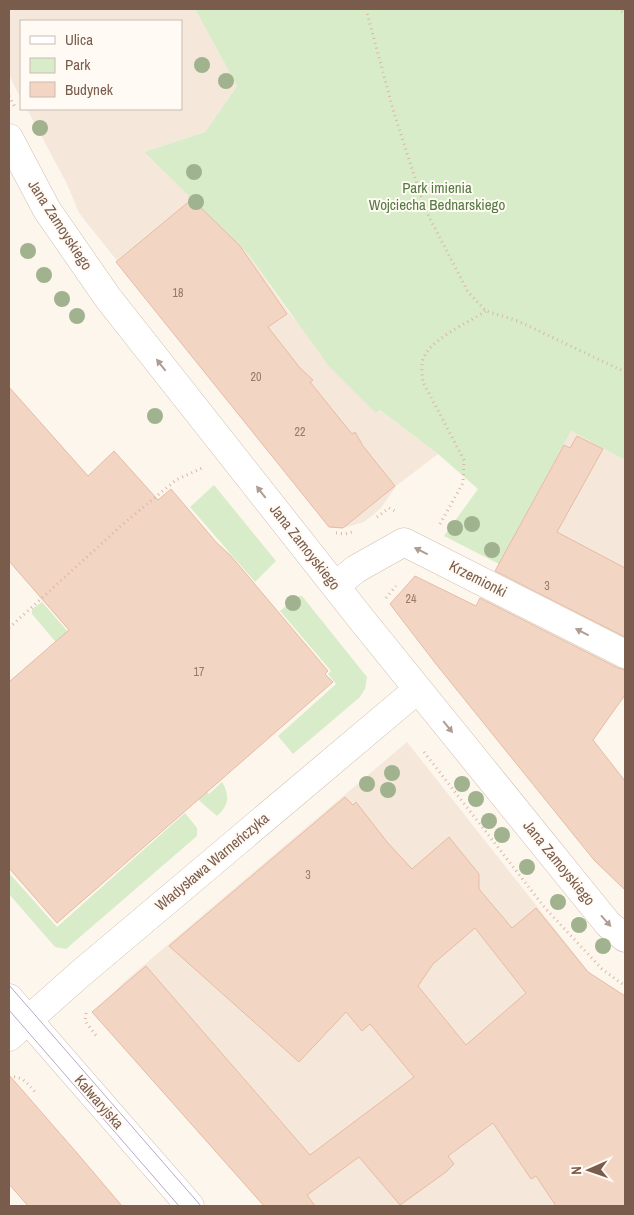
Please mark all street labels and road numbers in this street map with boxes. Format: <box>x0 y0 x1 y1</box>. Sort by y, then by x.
street label: Jana Zamoyskiego <box>23 175 98 274</box>
street label: Jana Zamoyskiego <box>265 499 346 594</box>
street label: Krzemionki <box>446 555 511 602</box>
street label: Władysława Warneńczyka <box>150 807 273 916</box>
street label: Jana Zamoyskiego <box>519 816 600 910</box>
street label: Kalwaryjska <box>70 1070 129 1133</box>

